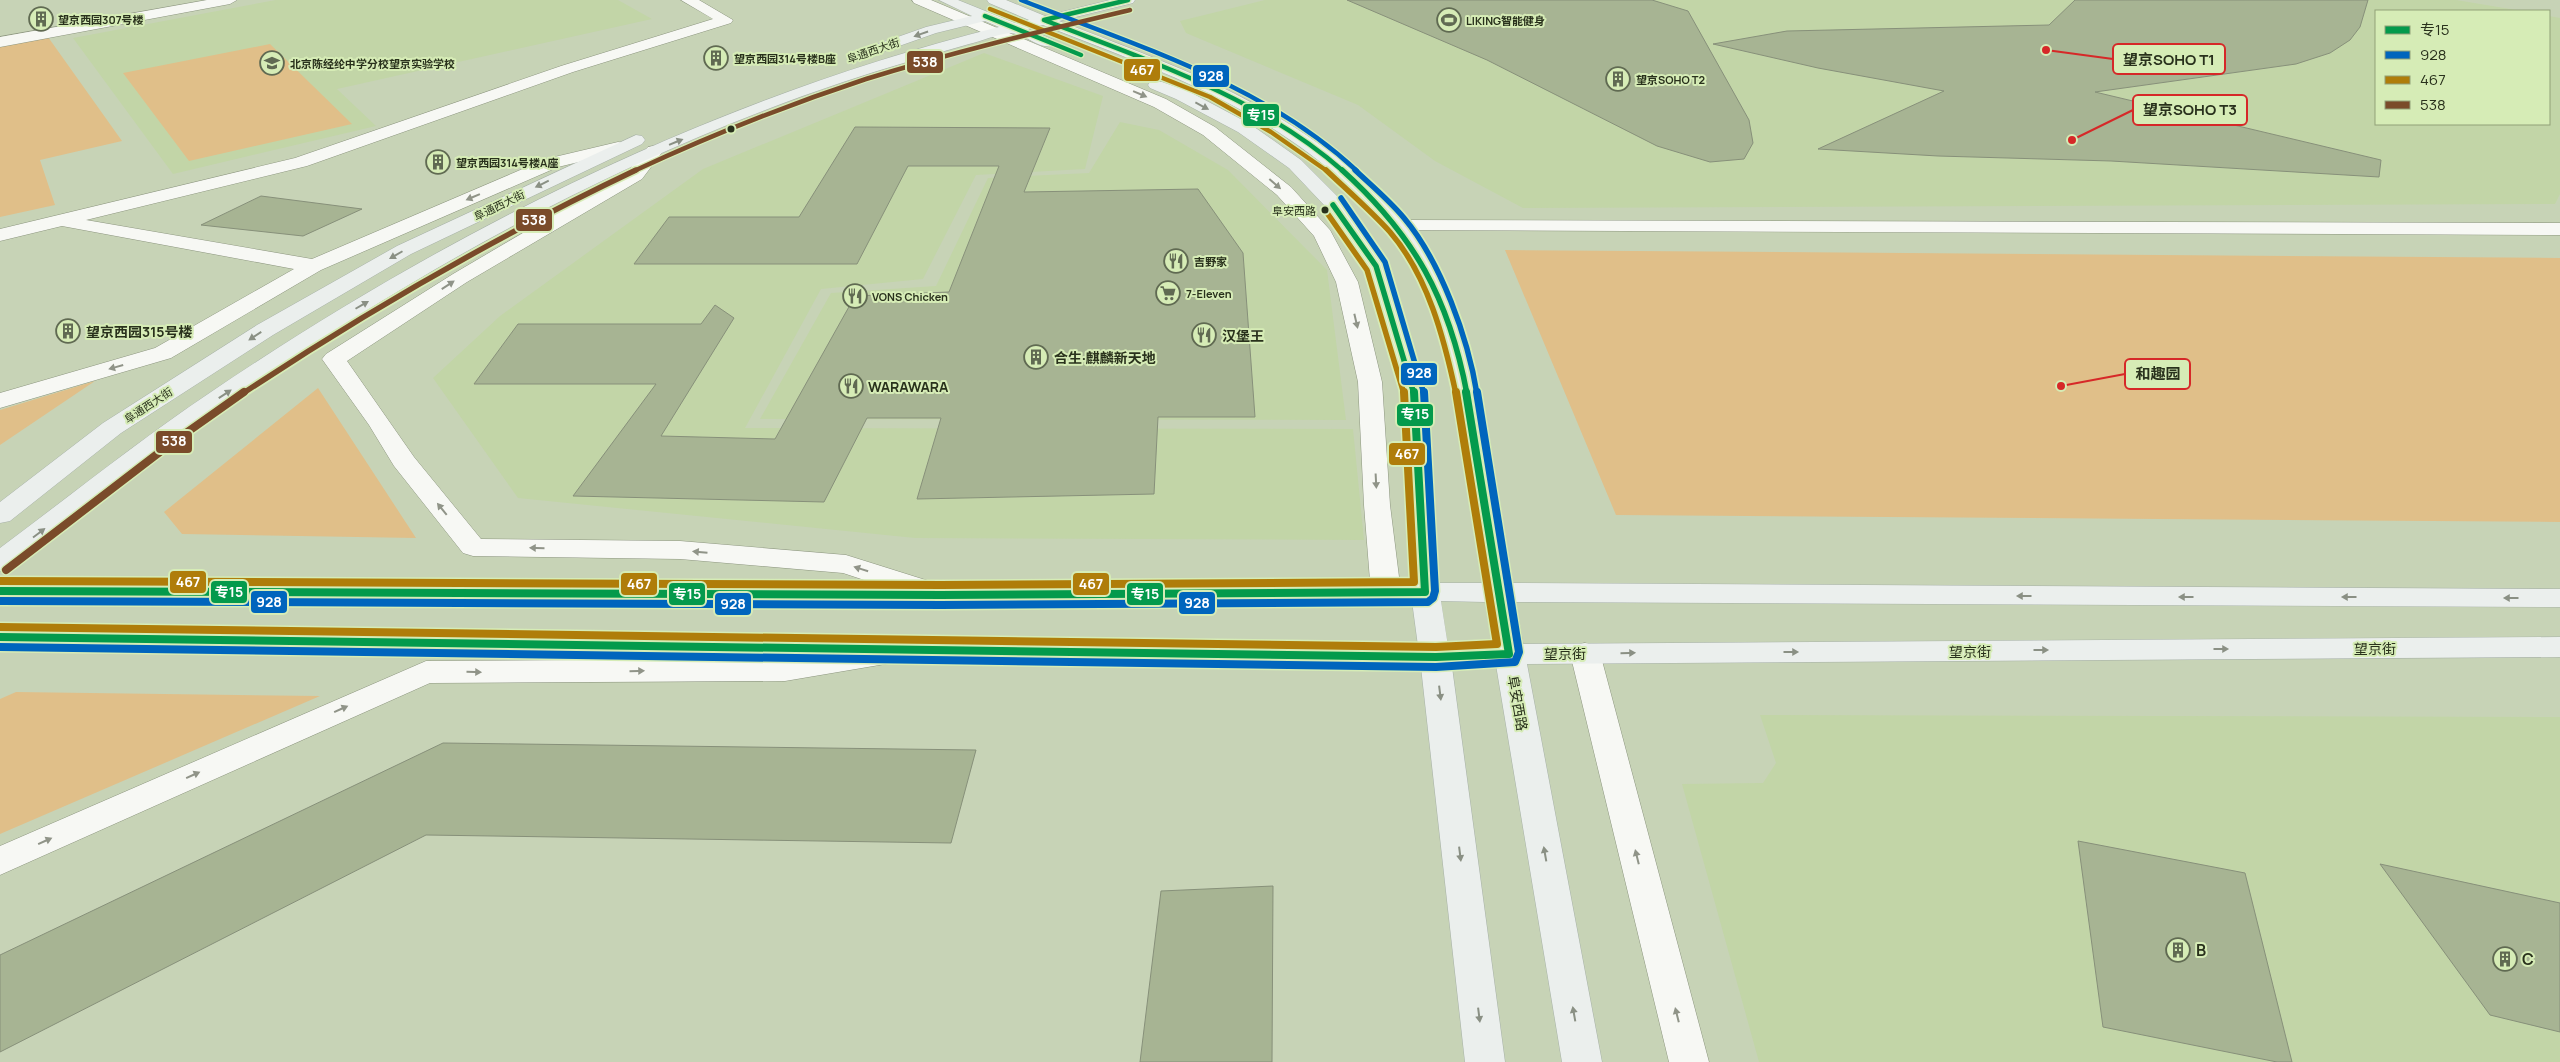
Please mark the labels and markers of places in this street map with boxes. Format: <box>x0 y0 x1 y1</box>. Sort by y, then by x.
building icon: 望京西园307号楼 <box>28 6 54 32</box>
sports icon: LIKING智能健身 <box>1436 7 1462 33</box>
place label: 望京西园307号楼 <box>58 12 144 27</box>
place label: LIKING智能健身 <box>1466 13 1545 28</box>
callout: 望京SOHO T1 <box>2113 44 2225 74</box>
building icon: 望京西园314号楼B座 <box>703 45 729 71</box>
school or university icon: 北京陈经纶中学分校望京实验学校 <box>259 50 285 76</box>
place label: 望京西园314号楼B座 <box>734 51 836 66</box>
place label: 北京陈经纶中学分校望京实验学校 <box>290 56 455 71</box>
building icon: 望京SOHO T2 <box>1605 66 1631 92</box>
place label: 望京SOHO T2 <box>1636 72 1705 87</box>
callout: 望京SOHO T3 <box>2133 95 2247 125</box>
unlabelled marker <box>726 124 736 134</box>
building icon: 望京西园314号楼A座 <box>425 149 451 175</box>
place label: 望京西园314号楼A座 <box>456 155 558 170</box>
place label: 阜安西路 <box>1272 203 1316 218</box>
marker: 阜安西路 <box>1320 205 1330 215</box>
restaurant icon: 吉野家 <box>1163 248 1189 274</box>
place label: 吉野家 <box>1194 254 1227 269</box>
supermarket icon: 7-Eleven <box>1155 280 1181 306</box>
restaurant icon: VONS Chicken <box>842 283 868 309</box>
place label: 7-Eleven <box>1186 286 1232 301</box>
place label: VONS Chicken <box>872 289 948 304</box>
building icon: 望京西园315号楼 <box>55 318 81 344</box>
place label: 望京西园315号楼 <box>86 322 192 341</box>
restaurant icon: 汉堡王 <box>1191 322 1217 348</box>
place label: 汉堡王 <box>1222 326 1264 345</box>
building icon: 合生·麒麟新天地 <box>1023 344 1049 370</box>
place label: 合生·麒麟新天地 <box>1054 348 1156 367</box>
callout: 和趣园 <box>2125 359 2190 389</box>
restaurant icon: WARAWARA <box>838 373 864 399</box>
place label: WARAWARA <box>868 377 949 396</box>
building icon: B <box>2165 937 2191 963</box>
place label: B <box>2196 939 2206 961</box>
building icon: C <box>2492 946 2518 972</box>
place label: C <box>2522 948 2534 970</box>

